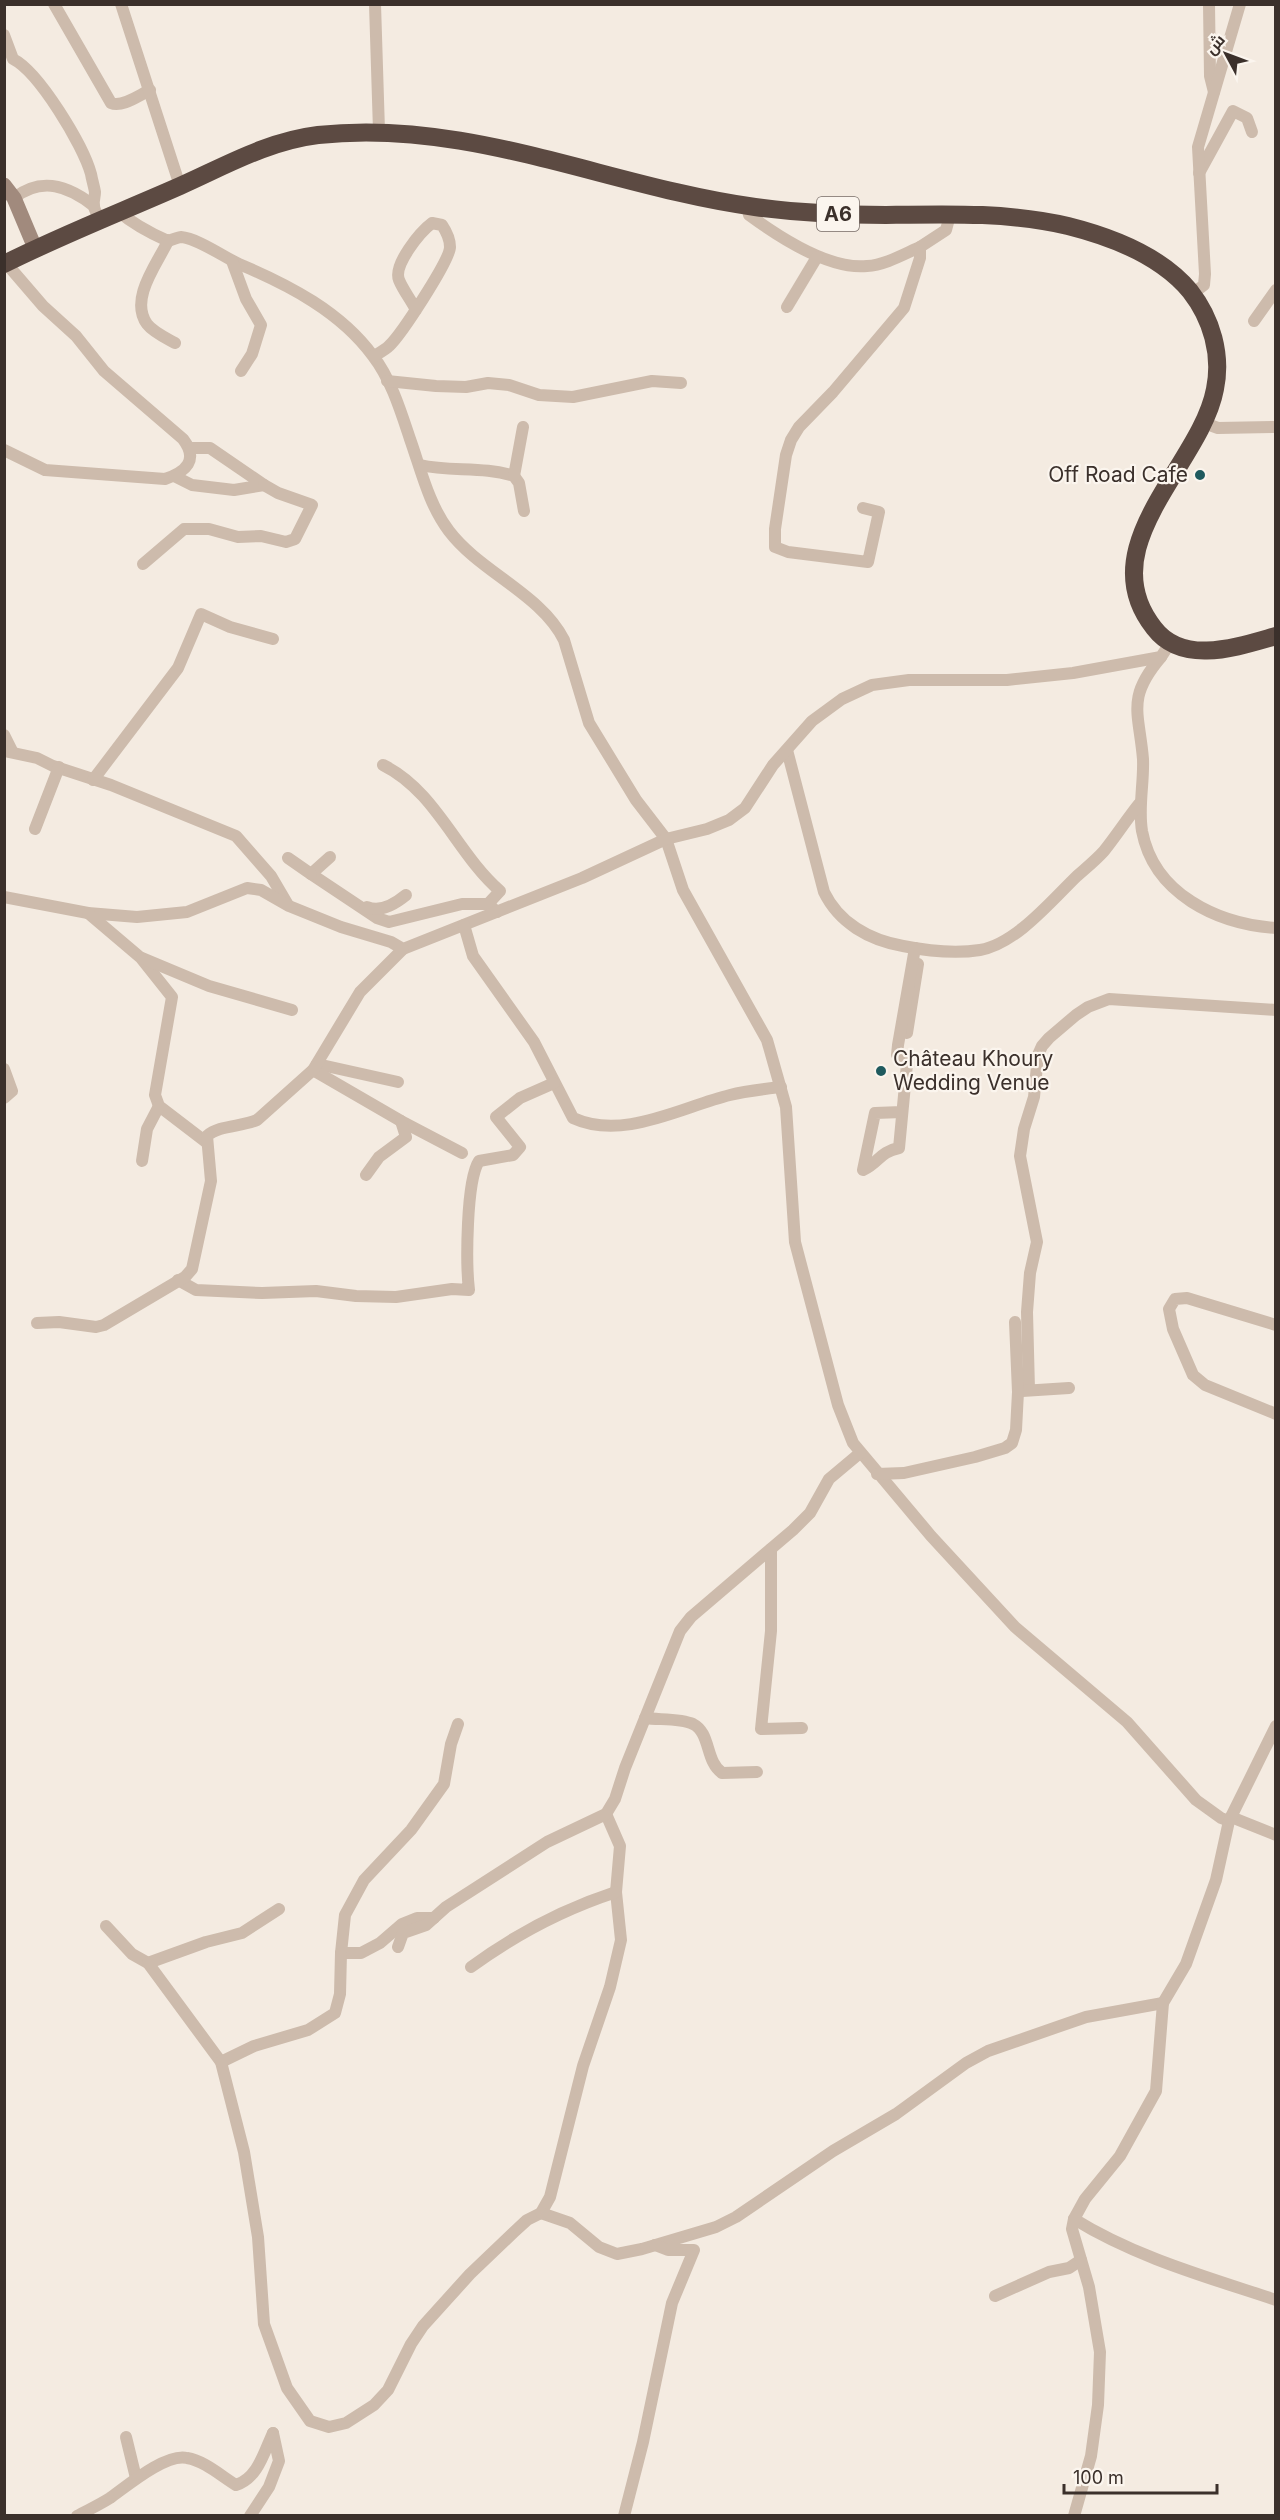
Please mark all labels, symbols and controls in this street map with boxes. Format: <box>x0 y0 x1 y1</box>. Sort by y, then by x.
north arrow <box>1196 24 1256 84</box>
text: ش <box>1200 30 1229 58</box>
road number: A6 <box>817 197 859 231</box>
place label: Off Road Cafe <box>1048 462 1188 487</box>
marker: Off Road Cafe <box>1193 468 1207 482</box>
place label: Château Khoury Wedding Venue <box>893 1046 1054 1095</box>
marker: Château Khoury Wedding Venue <box>874 1064 888 1078</box>
scale bar <box>1064 2457 1217 2495</box>
text: 100 m <box>1073 2467 1124 2488</box>

